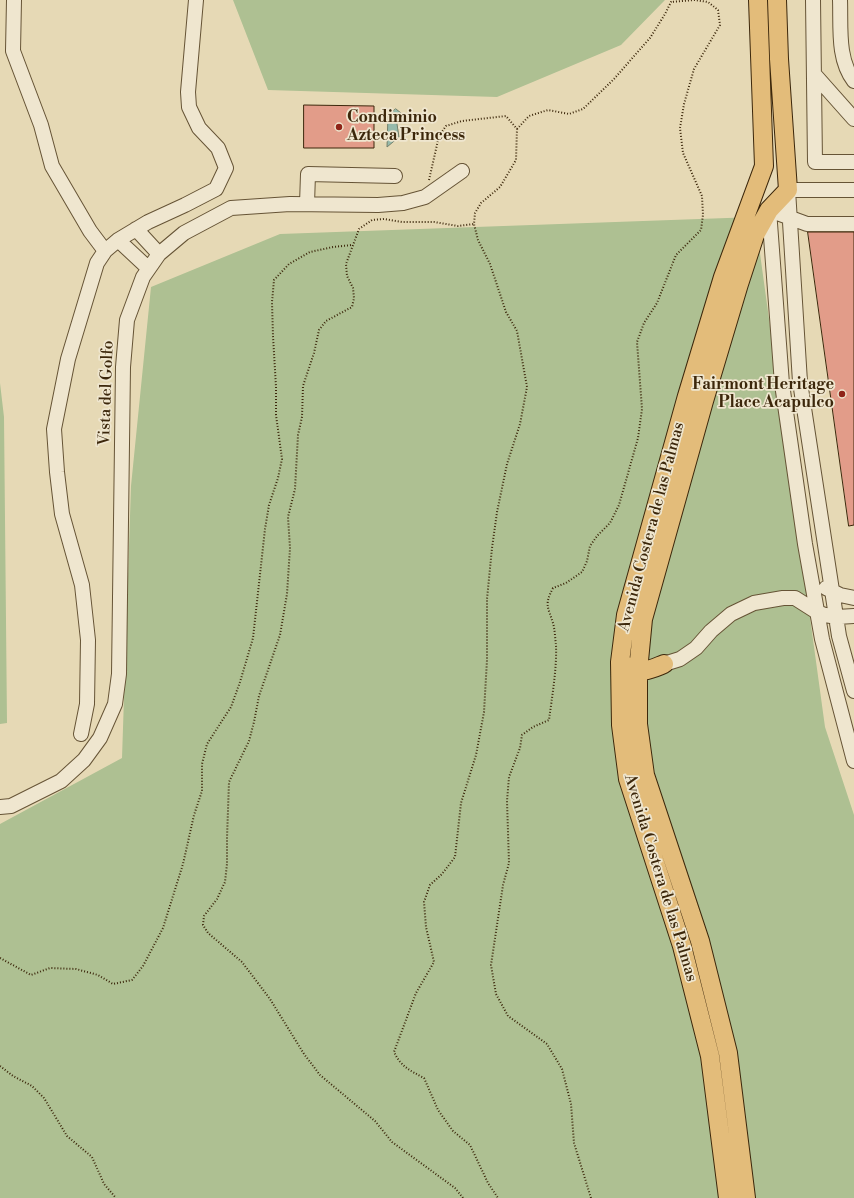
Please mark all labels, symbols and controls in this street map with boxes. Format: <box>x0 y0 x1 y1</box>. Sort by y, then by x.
place label: Condiminio Azteca Princess <box>347 108 465 146</box>
marker: Condiminio Azteca Princess <box>334 122 344 132</box>
street label: Vista del Golfo <box>96 340 118 446</box>
place label: Fairmont Heritage Place Acapulco <box>692 375 834 413</box>
marker: Fairmont Heritage Place Acapulco <box>837 389 847 399</box>
street label: Avenida Costera de las Palmas <box>615 420 689 634</box>
street label: Avenida Costera de las Palmas <box>619 772 701 984</box>

